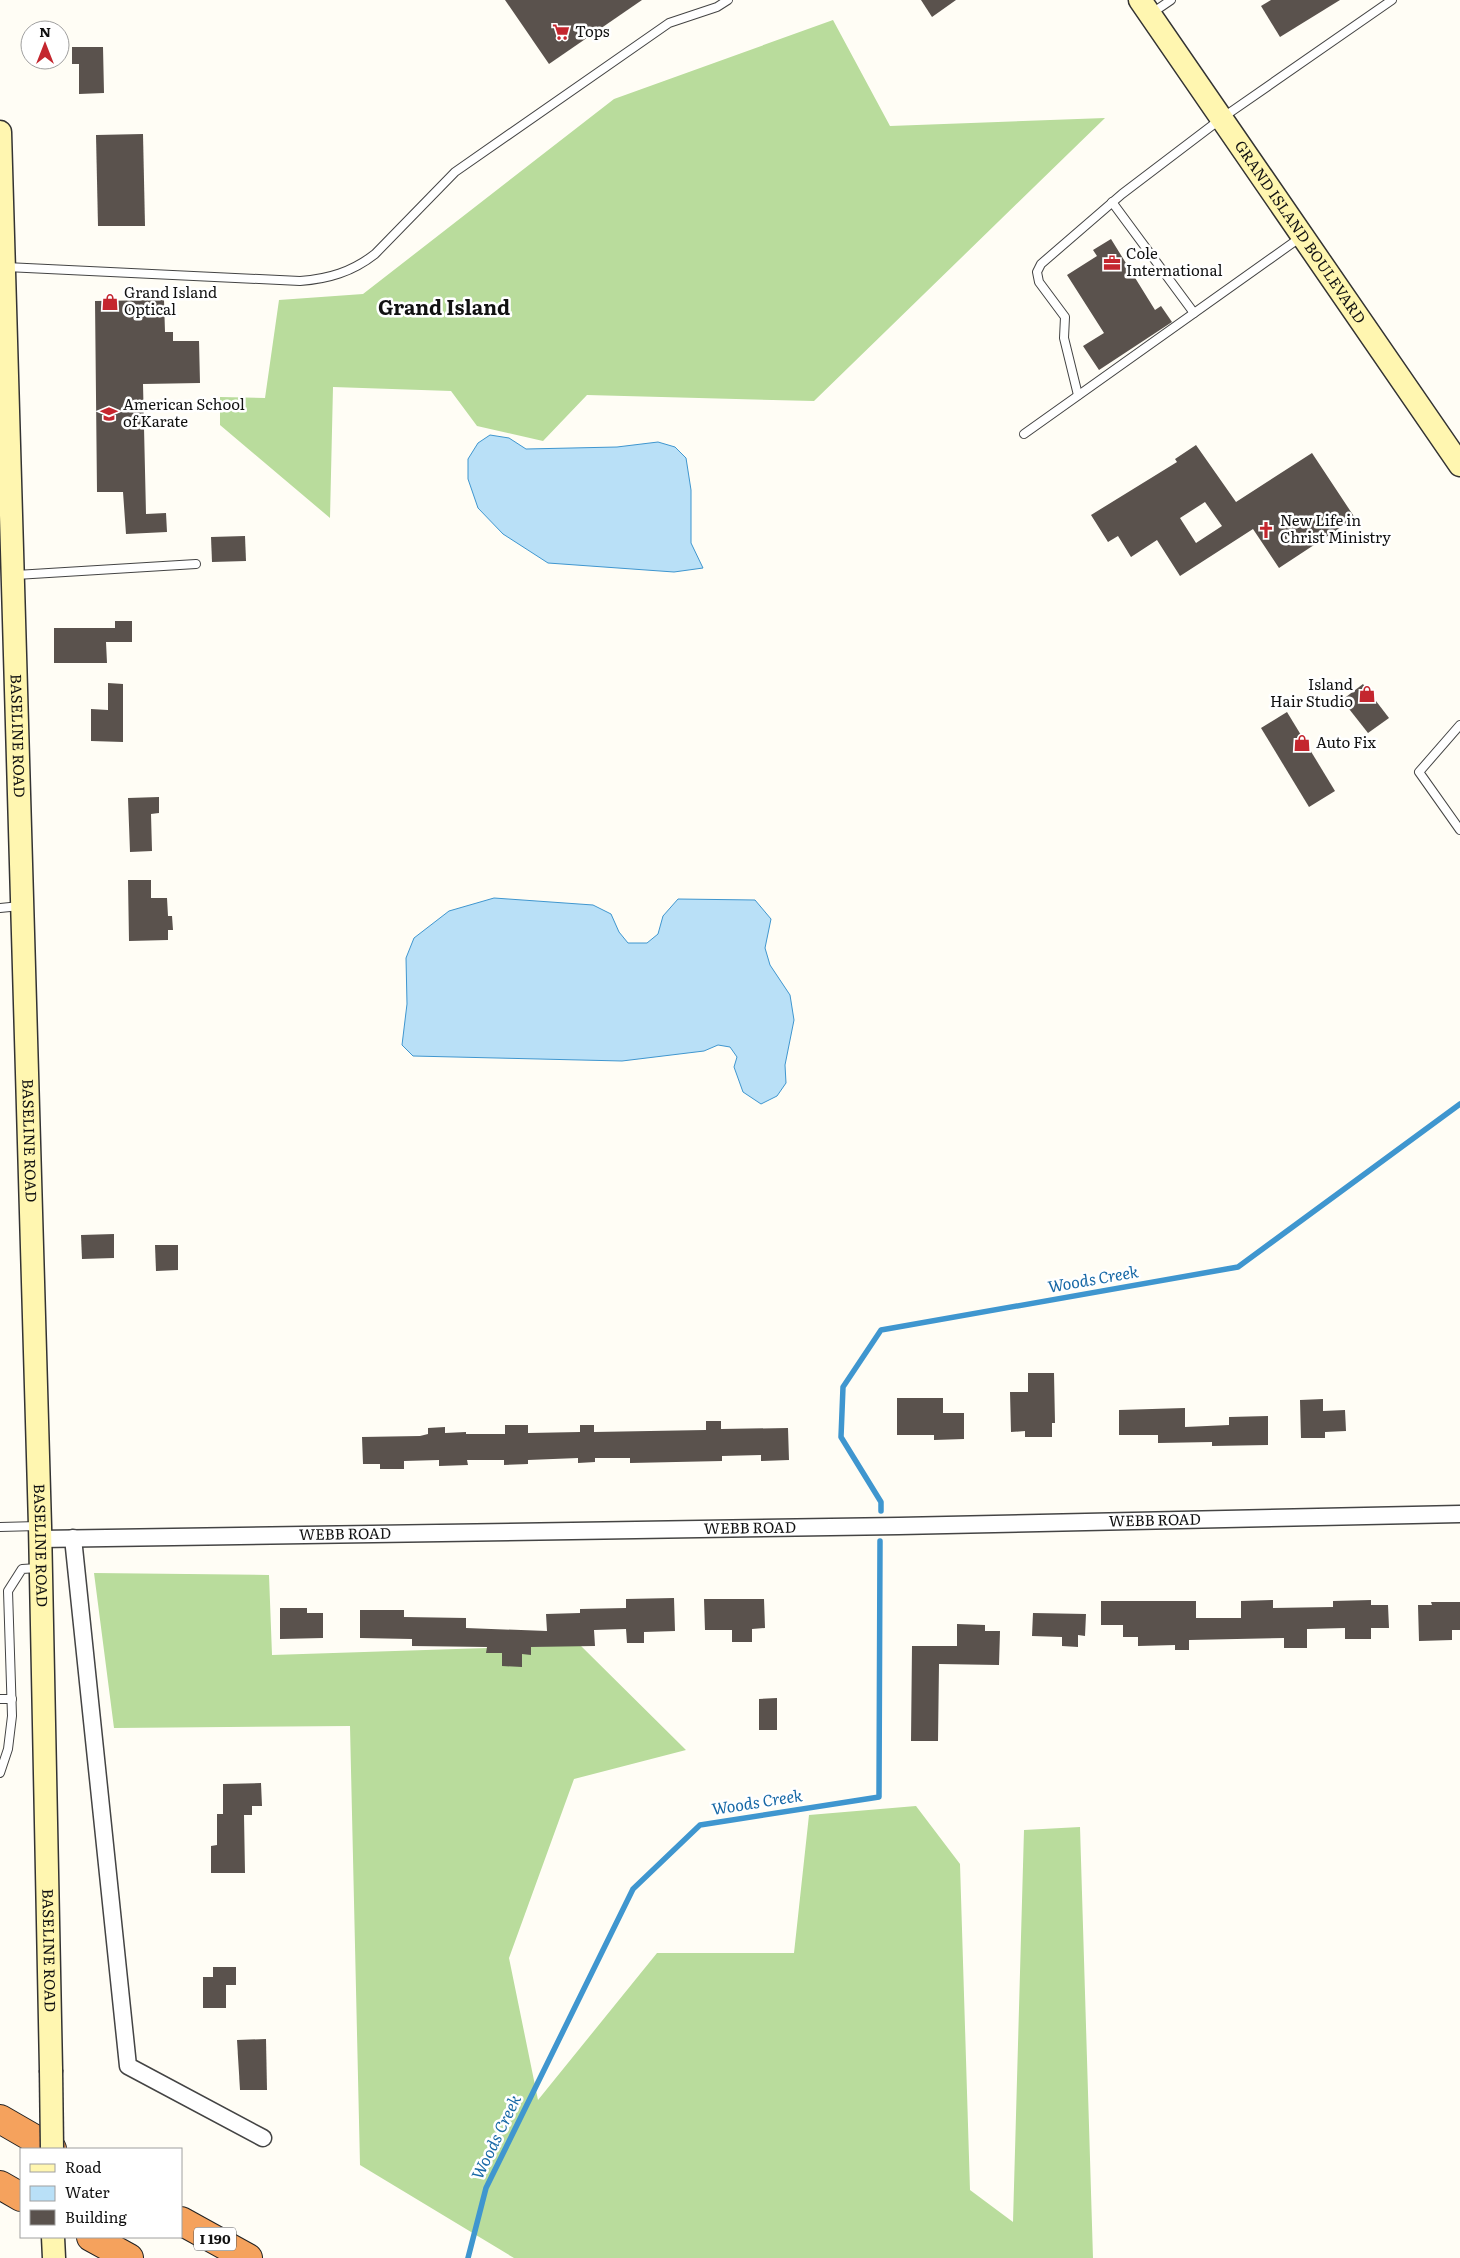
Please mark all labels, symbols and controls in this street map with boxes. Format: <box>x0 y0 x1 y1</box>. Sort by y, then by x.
place label: Tops <box>575 19 610 42</box>
north arrow <box>20 20 70 70</box>
text: N <box>39 21 51 41</box>
supermarket icon: Tops <box>551 22 571 42</box>
street label: GRAND ISLAND BOULEVARD <box>1230 135 1372 328</box>
place label: Cole International <box>1126 241 1223 281</box>
office icon: Cole International <box>1102 253 1122 273</box>
place label: Grand Island Optical <box>124 280 217 320</box>
district label: Grand Island <box>378 291 510 321</box>
shop icon: Grand Island Optical <box>100 292 120 312</box>
place label: American School of Karate <box>123 392 245 432</box>
school or university icon: American School of Karate <box>99 404 119 424</box>
place label: New Life in Christ Ministry <box>1280 508 1391 548</box>
church icon: New Life in Christ Ministry <box>1256 520 1276 540</box>
place label: Island Hair Studio <box>1270 672 1353 712</box>
street label: BASELINE ROAD <box>6 674 32 798</box>
shop icon: Island Hair Studio <box>1357 684 1377 704</box>
place label: Auto Fix <box>1316 730 1376 753</box>
shop icon: Auto Fix <box>1292 733 1312 753</box>
street label: BASELINE ROAD <box>17 1078 44 1203</box>
water label: Woods Creek <box>1046 1258 1140 1298</box>
street label: BASELINE ROAD <box>29 1483 55 1607</box>
street label: WEBB ROAD <box>1108 1507 1201 1532</box>
street label: WEBB ROAD <box>704 1515 796 1539</box>
street label: WEBB ROAD <box>299 1521 391 1545</box>
water label: Woods Creek <box>710 1782 804 1820</box>
street label: BASELINE ROAD <box>37 1888 63 2012</box>
water label: Woods Creek <box>464 2090 526 2183</box>
legend <box>20 2148 182 2238</box>
text: Road <box>65 2155 101 2178</box>
text: Water <box>65 2180 110 2203</box>
text: Building <box>65 2205 127 2228</box>
road number: I 190 <box>194 2228 236 2250</box>

